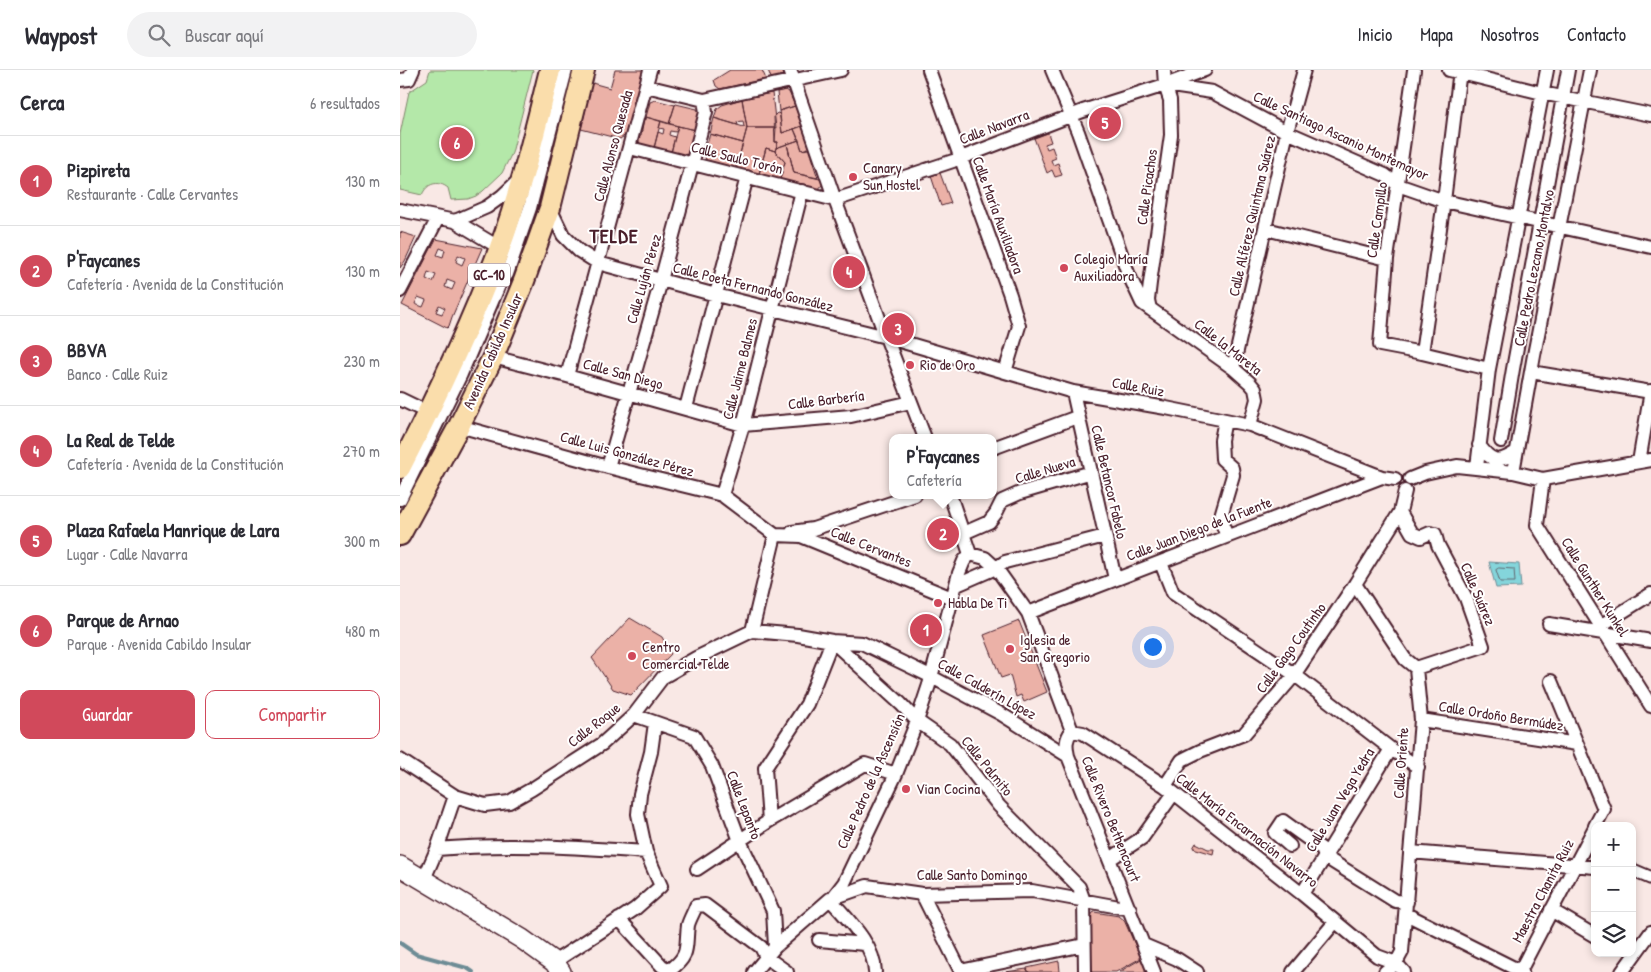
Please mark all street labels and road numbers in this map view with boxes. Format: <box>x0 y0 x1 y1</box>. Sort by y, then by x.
street label: Calle Santiago Ascanio Montemayor <box>1250 86 1433 186</box>
street label: Calle Alonso Quesada <box>588 88 638 204</box>
street label: Calle Navarra <box>956 104 1032 149</box>
street label: Calle Alférez Quintana Suárez <box>1223 133 1280 298</box>
street label: Calle Saulo Torón <box>689 136 785 179</box>
street label: Calle Picachos <box>1131 148 1162 226</box>
street label: Calle María Auxiliadora <box>967 153 1029 277</box>
street label: Calle Campillo <box>1361 181 1392 259</box>
street label: Calle Pedro Lezcano Montalvo <box>1508 188 1559 348</box>
street label: Calle Luján Pérez <box>621 231 667 326</box>
street label: Calle Poeta Fernando González <box>671 256 836 317</box>
road number: GC-10 <box>468 264 510 286</box>
street label: Avenida Cabildo Insular <box>457 289 528 412</box>
street label: Calle la Mareta <box>1190 313 1267 380</box>
street label: Calle Jaime Balmes <box>717 316 762 422</box>
street label: Calle San Diego <box>581 353 666 394</box>
street label: Calle Ruiz <box>1110 372 1166 402</box>
street label: Calle Barbería <box>787 384 865 415</box>
street label: Calle Betancor Fabelo <box>1086 423 1133 541</box>
street label: Calle Luis González Pérez <box>558 426 697 482</box>
street label: Calle Nueva <box>1012 450 1078 489</box>
street label: Calle Juan Diego de la Fuente <box>1123 491 1275 566</box>
street label: Calle Cervantes <box>828 521 915 572</box>
street label: Calle Gunther Kunkel <box>1556 533 1634 640</box>
street label: Calle Suárez <box>1456 559 1501 629</box>
street label: Calle Gago Coutinho <box>1251 598 1331 697</box>
street label: Calle Calderín López <box>934 653 1041 725</box>
street label: Calle Ordoño Bermúdez <box>1437 695 1566 736</box>
street label: Calle Roque <box>563 697 625 752</box>
street label: Calle Pedro de la Ascensión <box>831 709 910 852</box>
street label: Calle Oriente <box>1388 727 1413 799</box>
street label: Calle Palmito <box>957 731 1018 800</box>
street label: Calle Juan Vega Yedra <box>1300 744 1379 856</box>
street label: Calle Rivero Bethencourt <box>1077 753 1147 886</box>
street label: Calle María Encarnación Navarro <box>1172 767 1323 892</box>
street label: Calle Lepanto <box>722 768 767 842</box>
street label: Maestra Chanita Ruiz <box>1506 835 1579 946</box>
street label: Calle Santo Domingo <box>917 864 1027 885</box>

